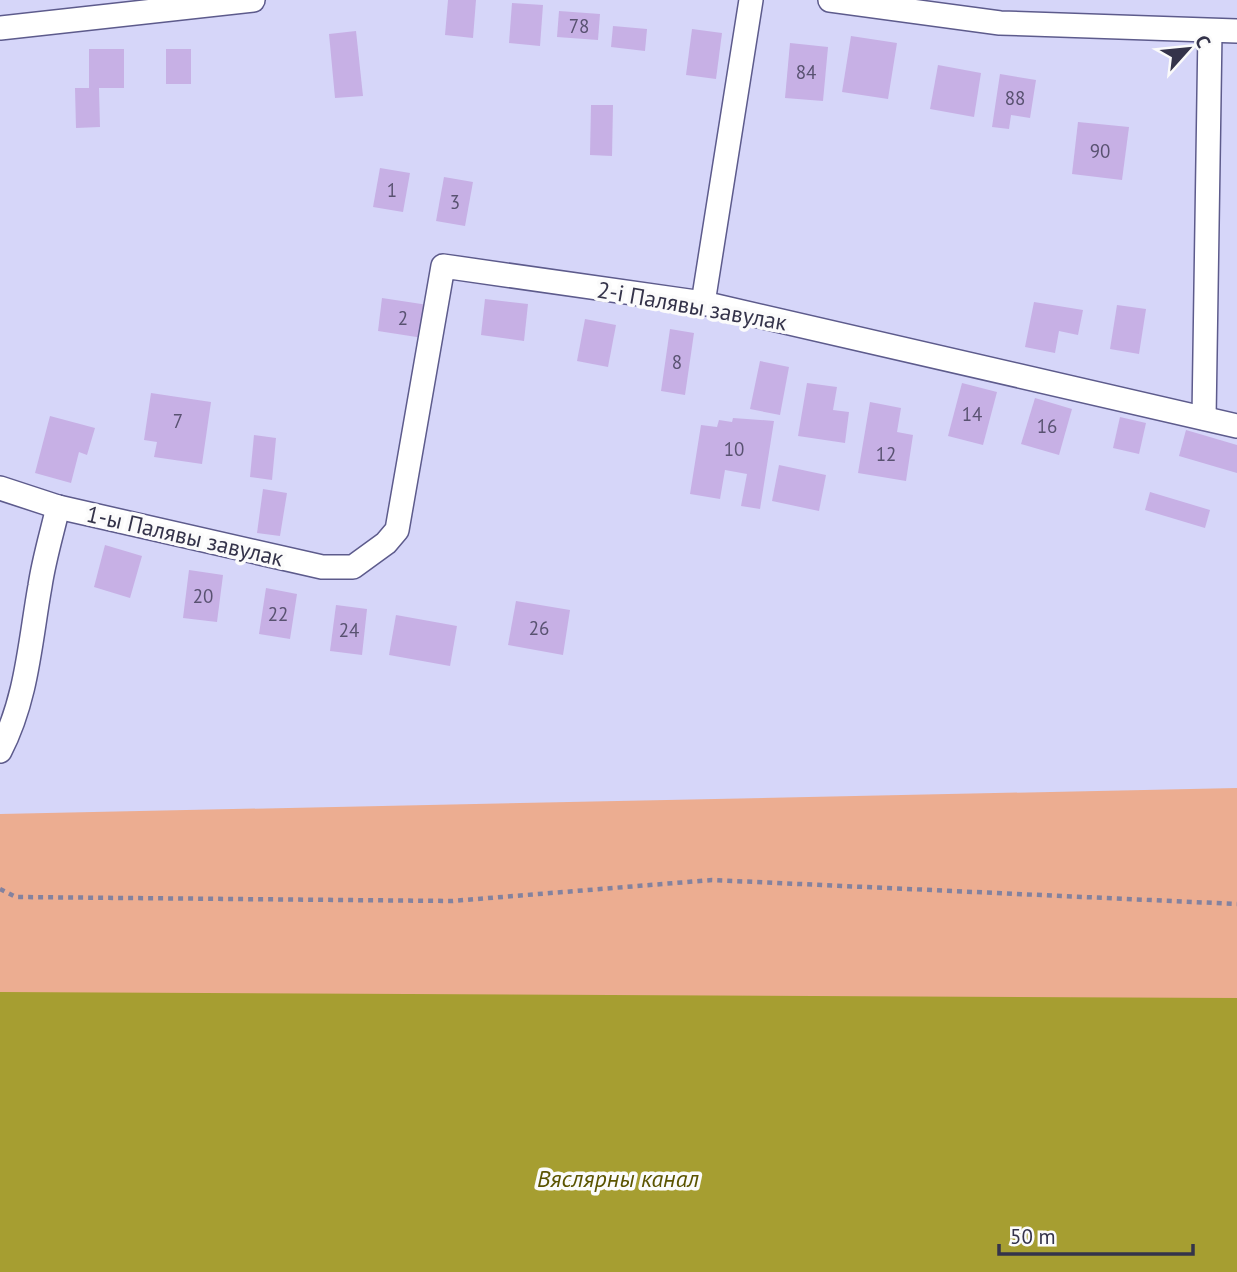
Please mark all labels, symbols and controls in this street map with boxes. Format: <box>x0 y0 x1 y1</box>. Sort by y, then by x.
house number: 78 <box>569 14 589 38</box>
north arrow <box>1153 14 1223 84</box>
text: С <box>1190 31 1216 52</box>
house number: 84 <box>796 60 816 84</box>
house number: 88 <box>1005 86 1025 110</box>
house number: 90 <box>1090 139 1110 163</box>
house number: 1 <box>387 178 397 202</box>
house number: 3 <box>450 190 460 214</box>
street label: 2-і Палявы завулак <box>595 275 789 336</box>
house number: 2 <box>398 306 408 330</box>
house number: 8 <box>672 350 682 374</box>
house number: 14 <box>962 402 982 426</box>
house number: 7 <box>173 409 183 433</box>
house number: 16 <box>1037 414 1057 438</box>
house number: 10 <box>724 437 744 461</box>
house number: 12 <box>876 442 896 466</box>
street label: 1-ы Палявы завулак <box>84 499 286 572</box>
house number: 20 <box>193 584 213 608</box>
house number: 22 <box>268 602 288 626</box>
house number: 26 <box>529 616 549 640</box>
house number: 24 <box>339 618 359 642</box>
water label: Вяслярны канал <box>537 1163 699 1194</box>
scale bar <box>999 1212 1193 1256</box>
text: 50 m <box>1010 1223 1056 1250</box>

